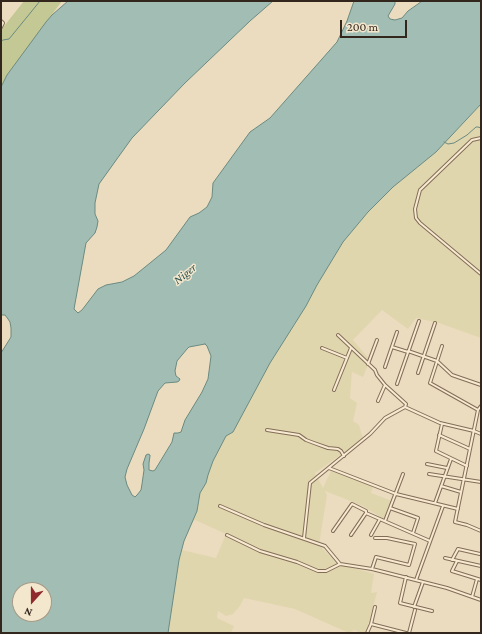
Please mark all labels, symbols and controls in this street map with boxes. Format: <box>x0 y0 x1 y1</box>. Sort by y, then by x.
scale bar <box>342 12 409 38</box>
text: 200 m <box>347 20 378 34</box>
water label: Niger <box>171 261 199 287</box>
north arrow <box>12 582 52 622</box>
text: N <box>22 605 34 619</box>

